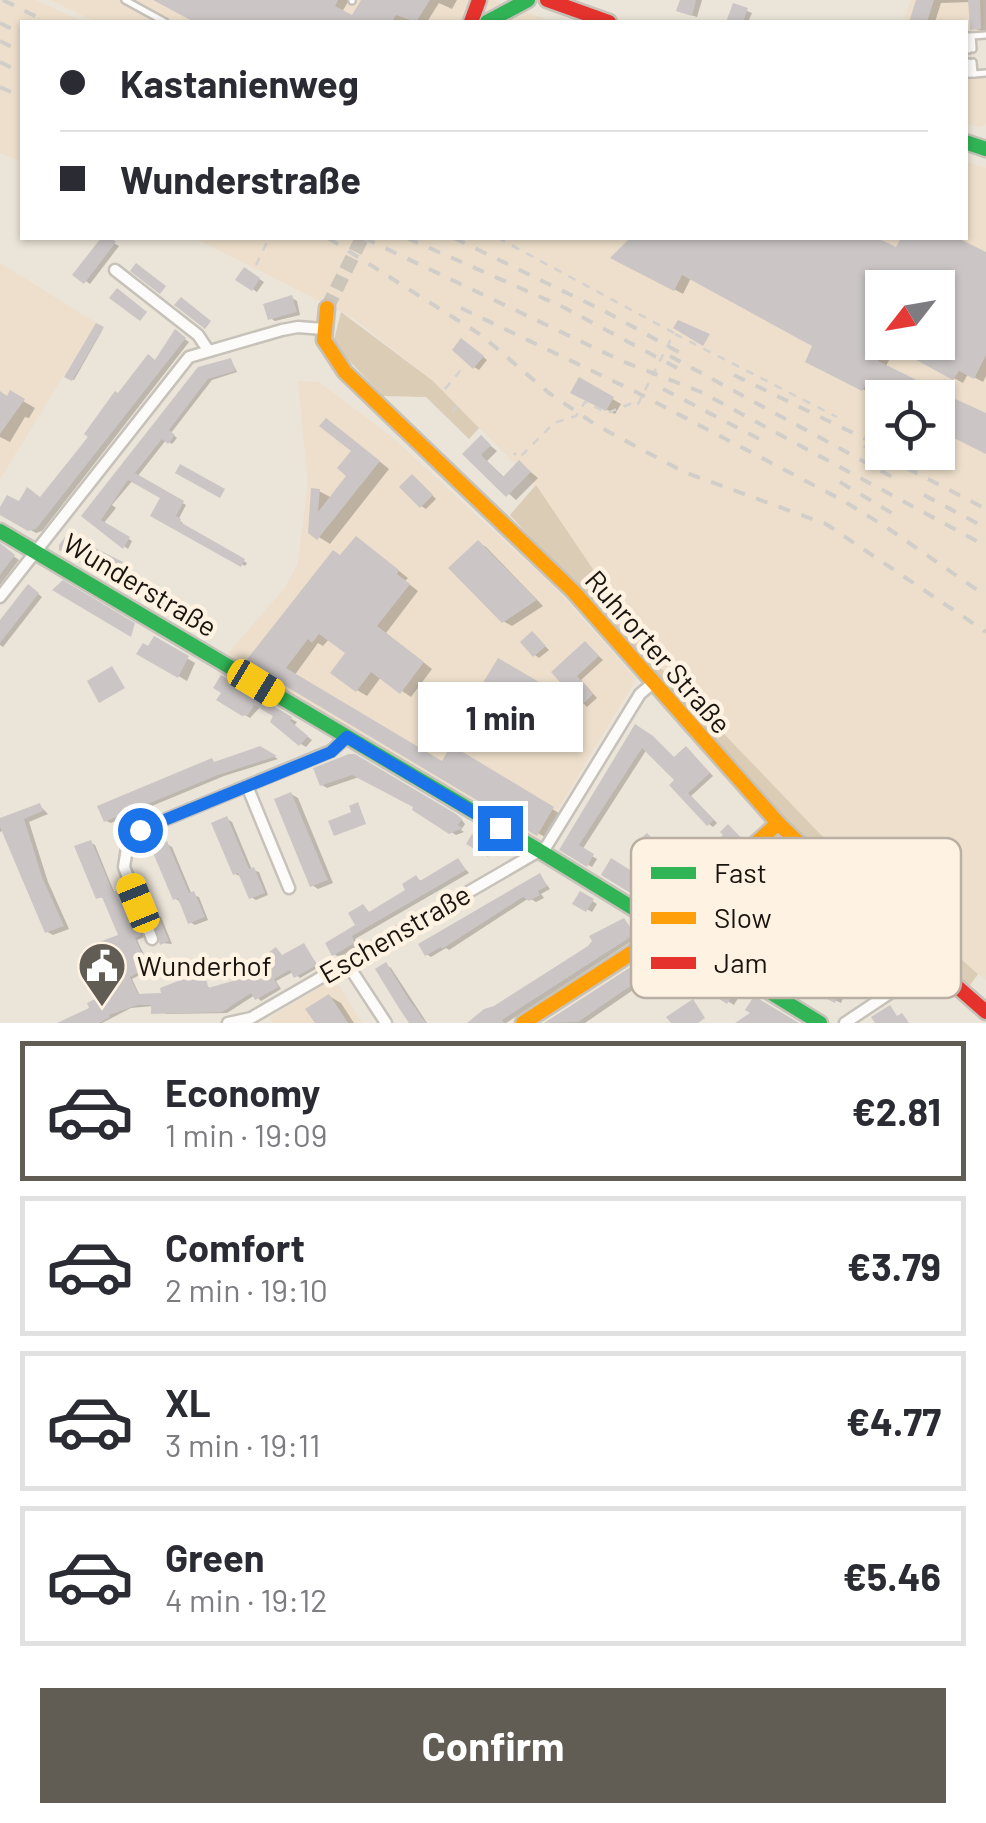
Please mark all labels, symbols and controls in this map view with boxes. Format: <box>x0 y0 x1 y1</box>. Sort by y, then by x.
text: Kastanienweg <box>120 60 359 106</box>
text: Wunderstraße <box>120 156 361 202</box>
north arrow <box>865 270 955 360</box>
map controls <box>865 270 955 470</box>
button: locate <box>865 380 955 470</box>
street label: Wunderstraße <box>58 525 223 643</box>
street label: Ruhrorter Straße <box>579 563 739 740</box>
car <box>223 655 289 711</box>
callout: 1 min <box>418 683 582 753</box>
text: 1 min <box>465 698 536 736</box>
route end <box>478 806 523 851</box>
route start <box>118 808 163 853</box>
legend <box>631 838 961 998</box>
text: Fast <box>714 855 767 889</box>
car <box>113 870 163 936</box>
street label: Eschenstraße <box>313 876 476 990</box>
text: Slow <box>714 900 772 934</box>
public building icon: Wunderhof <box>76 940 128 1008</box>
text: Jam <box>714 945 768 979</box>
place label: Wunderhof <box>137 948 272 982</box>
icon: car <box>45 1066 135 1156</box>
text: Economy <box>165 1069 320 1115</box>
text: €2.81 <box>852 1088 941 1134</box>
text: 1 min · 19:09 <box>165 1115 327 1153</box>
icon: car <box>45 1221 135 1311</box>
text: Comfort <box>165 1224 305 1270</box>
text: €3.79 <box>847 1243 941 1289</box>
text: 2 min · 19:10 <box>165 1270 328 1308</box>
icon: car <box>45 1376 135 1466</box>
text: XL <box>165 1379 211 1425</box>
text: €4.77 <box>846 1398 941 1444</box>
text: 3 min · 19:11 <box>165 1425 321 1463</box>
icon: car <box>45 1531 135 1621</box>
text: Green <box>165 1534 265 1580</box>
text: €5.46 <box>843 1553 941 1599</box>
text: 4 min · 19:12 <box>165 1580 328 1618</box>
button: Confirm <box>40 1688 946 1803</box>

